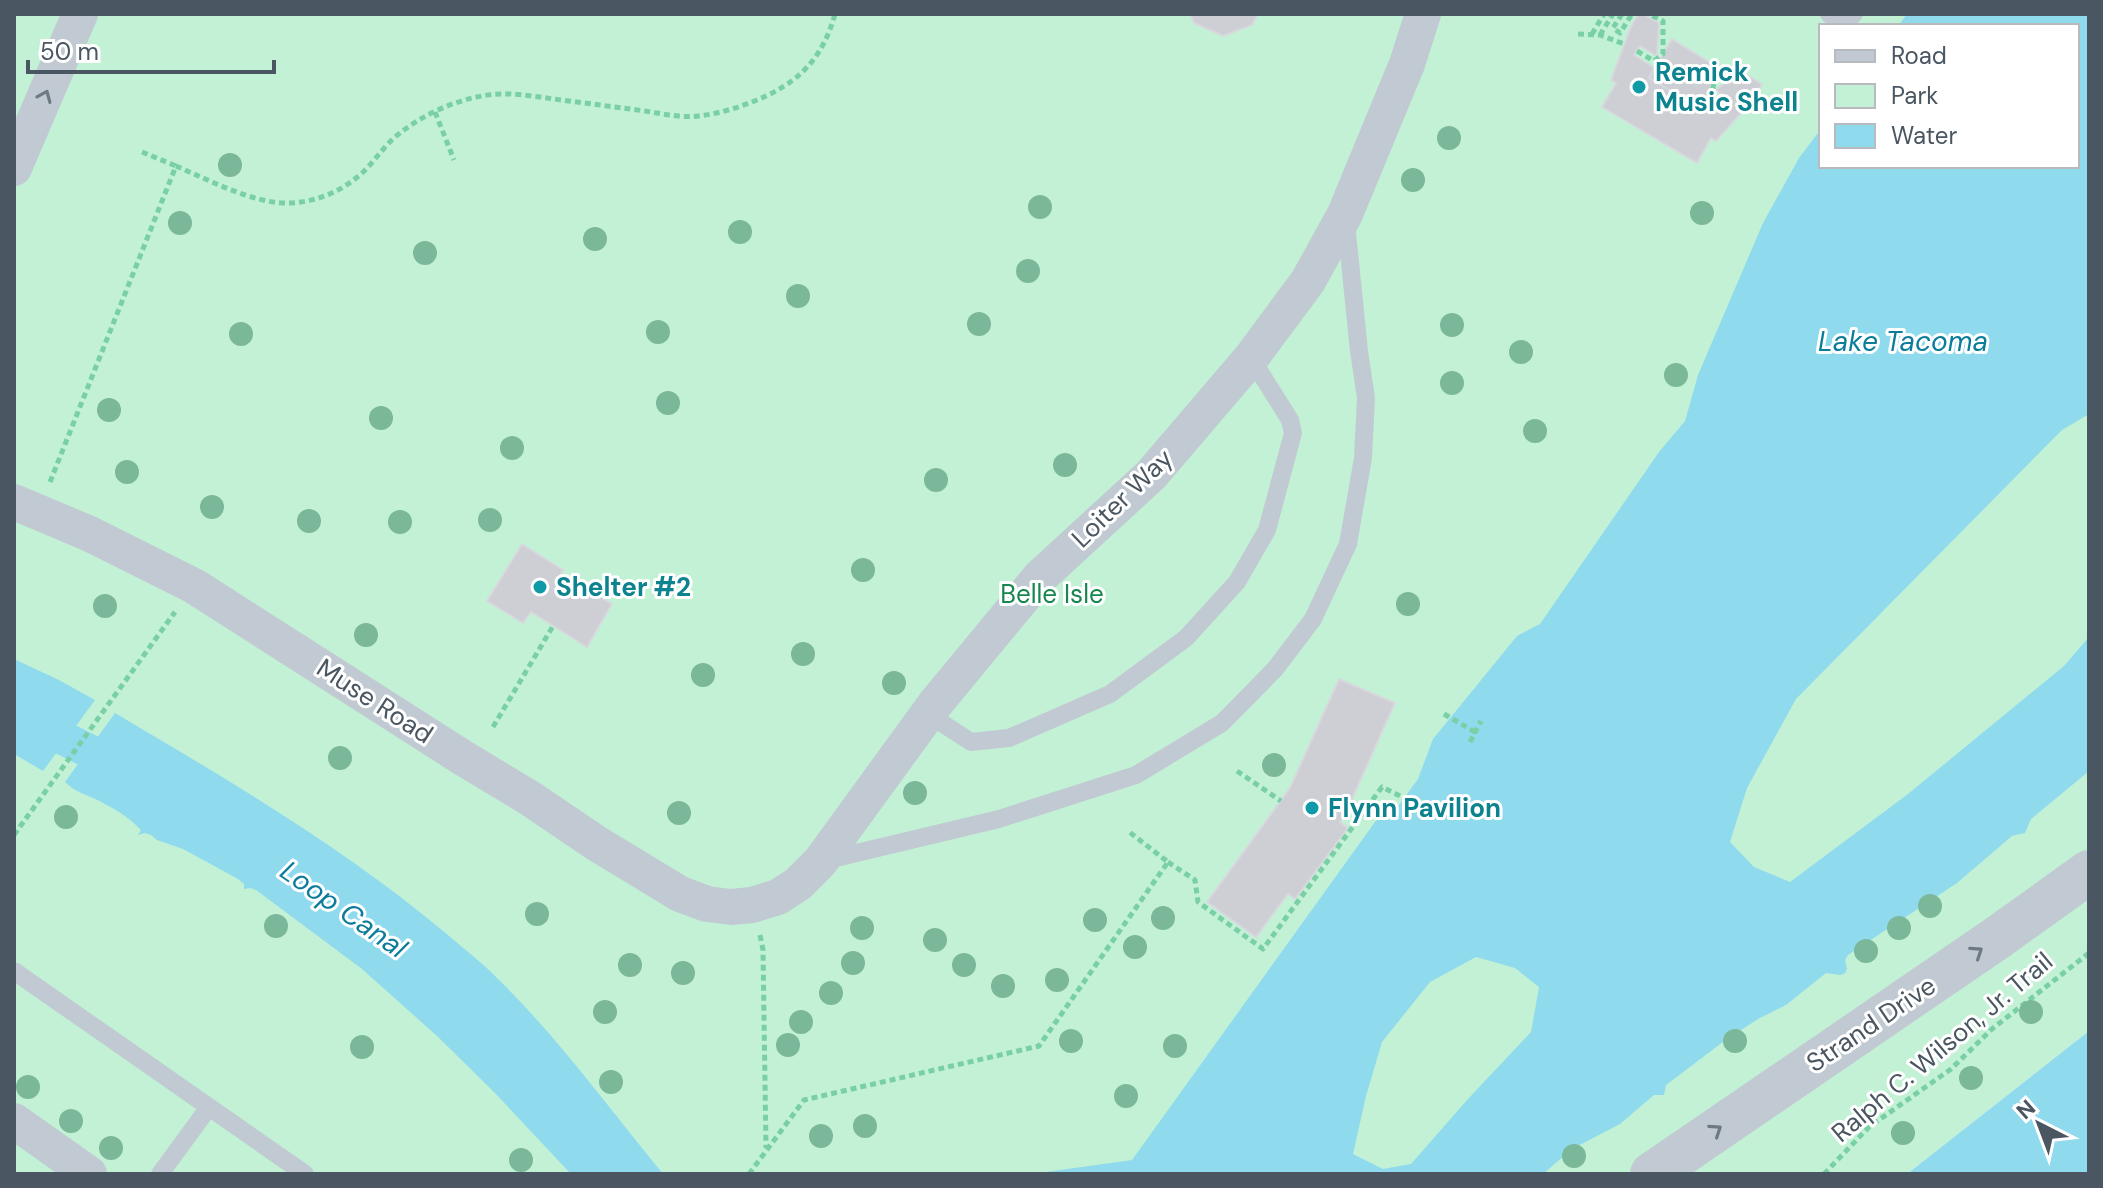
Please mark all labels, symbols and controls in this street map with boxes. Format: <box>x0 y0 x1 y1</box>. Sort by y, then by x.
scale bar <box>28 24 274 74</box>
legend <box>1819 24 2079 168</box>
text: 50 m <box>40 36 99 67</box>
text: Road <box>1891 40 1947 71</box>
place label: Remick Music Shell <box>1655 55 1798 119</box>
marker: Remick Music Shell <box>1630 78 1648 96</box>
text: Park <box>1891 80 1938 111</box>
one-way arrow <box>35 90 51 104</box>
text: Water <box>1891 120 1957 151</box>
water label: Lake Tacoma <box>1818 323 1988 360</box>
street label: Loiter Way <box>1064 441 1180 555</box>
place label: Shelter #2 <box>556 570 691 604</box>
park label: Belle Isle <box>1000 577 1104 611</box>
marker: Shelter #2 <box>531 578 549 596</box>
street label: Muse Road <box>310 651 440 751</box>
place label: Flynn Pavilion <box>1328 791 1501 825</box>
marker: Flynn Pavilion <box>1303 799 1321 817</box>
water label: Loop Canal <box>273 852 415 967</box>
street label: Ralph C. Wilson, Jr. Trail <box>1824 944 2060 1150</box>
one-way arrow <box>1969 947 1983 962</box>
street label: Strand Drive <box>1800 968 1942 1080</box>
north arrow <box>1999 1084 2079 1164</box>
text: N <box>2010 1093 2042 1126</box>
one-way arrow <box>1708 1125 1722 1140</box>

